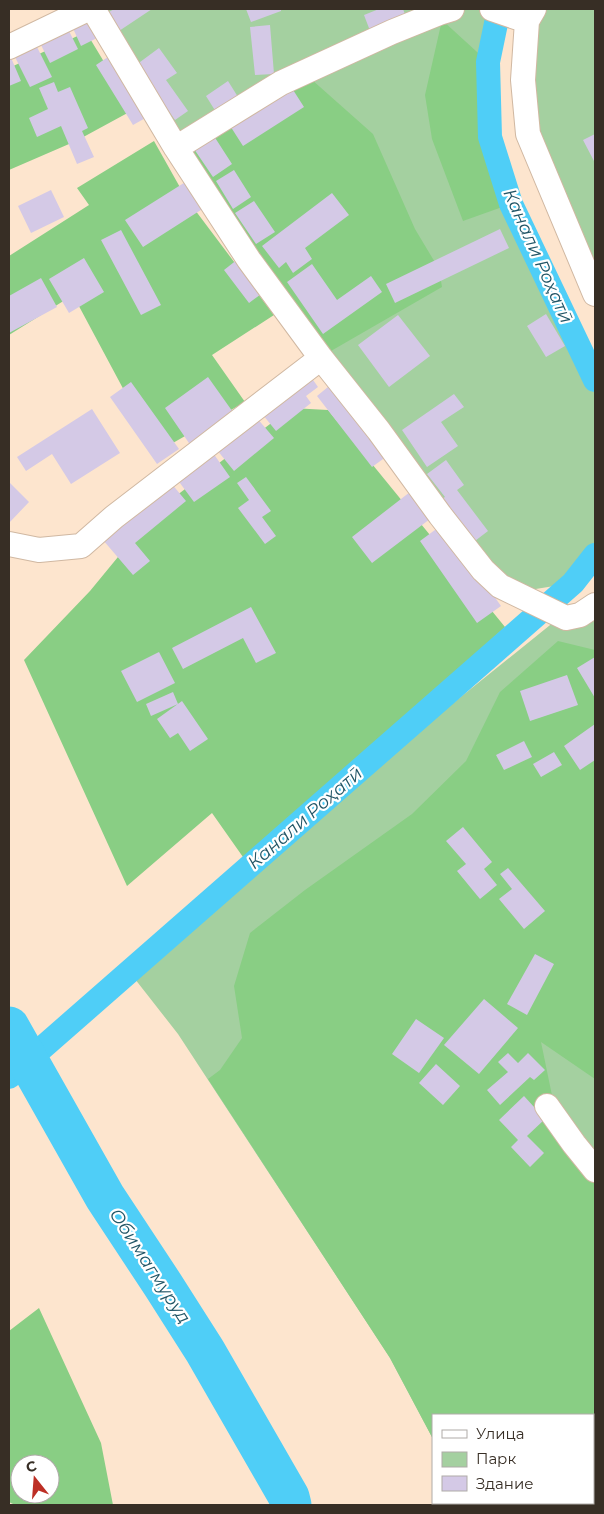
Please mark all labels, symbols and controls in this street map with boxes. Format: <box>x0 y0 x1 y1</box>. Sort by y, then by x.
water label: Канали Роҳатӣ <box>499 185 577 327</box>
water label: Канали Роҳатӣ <box>243 762 367 874</box>
water label: Обимагмуруд <box>105 1204 195 1328</box>
legend <box>432 1414 594 1504</box>
text: Улица <box>476 1424 524 1443</box>
text: Парк <box>476 1449 516 1468</box>
north arrow <box>10 1454 60 1504</box>
text: С <box>24 1456 39 1477</box>
text: Здание <box>476 1474 534 1493</box>

